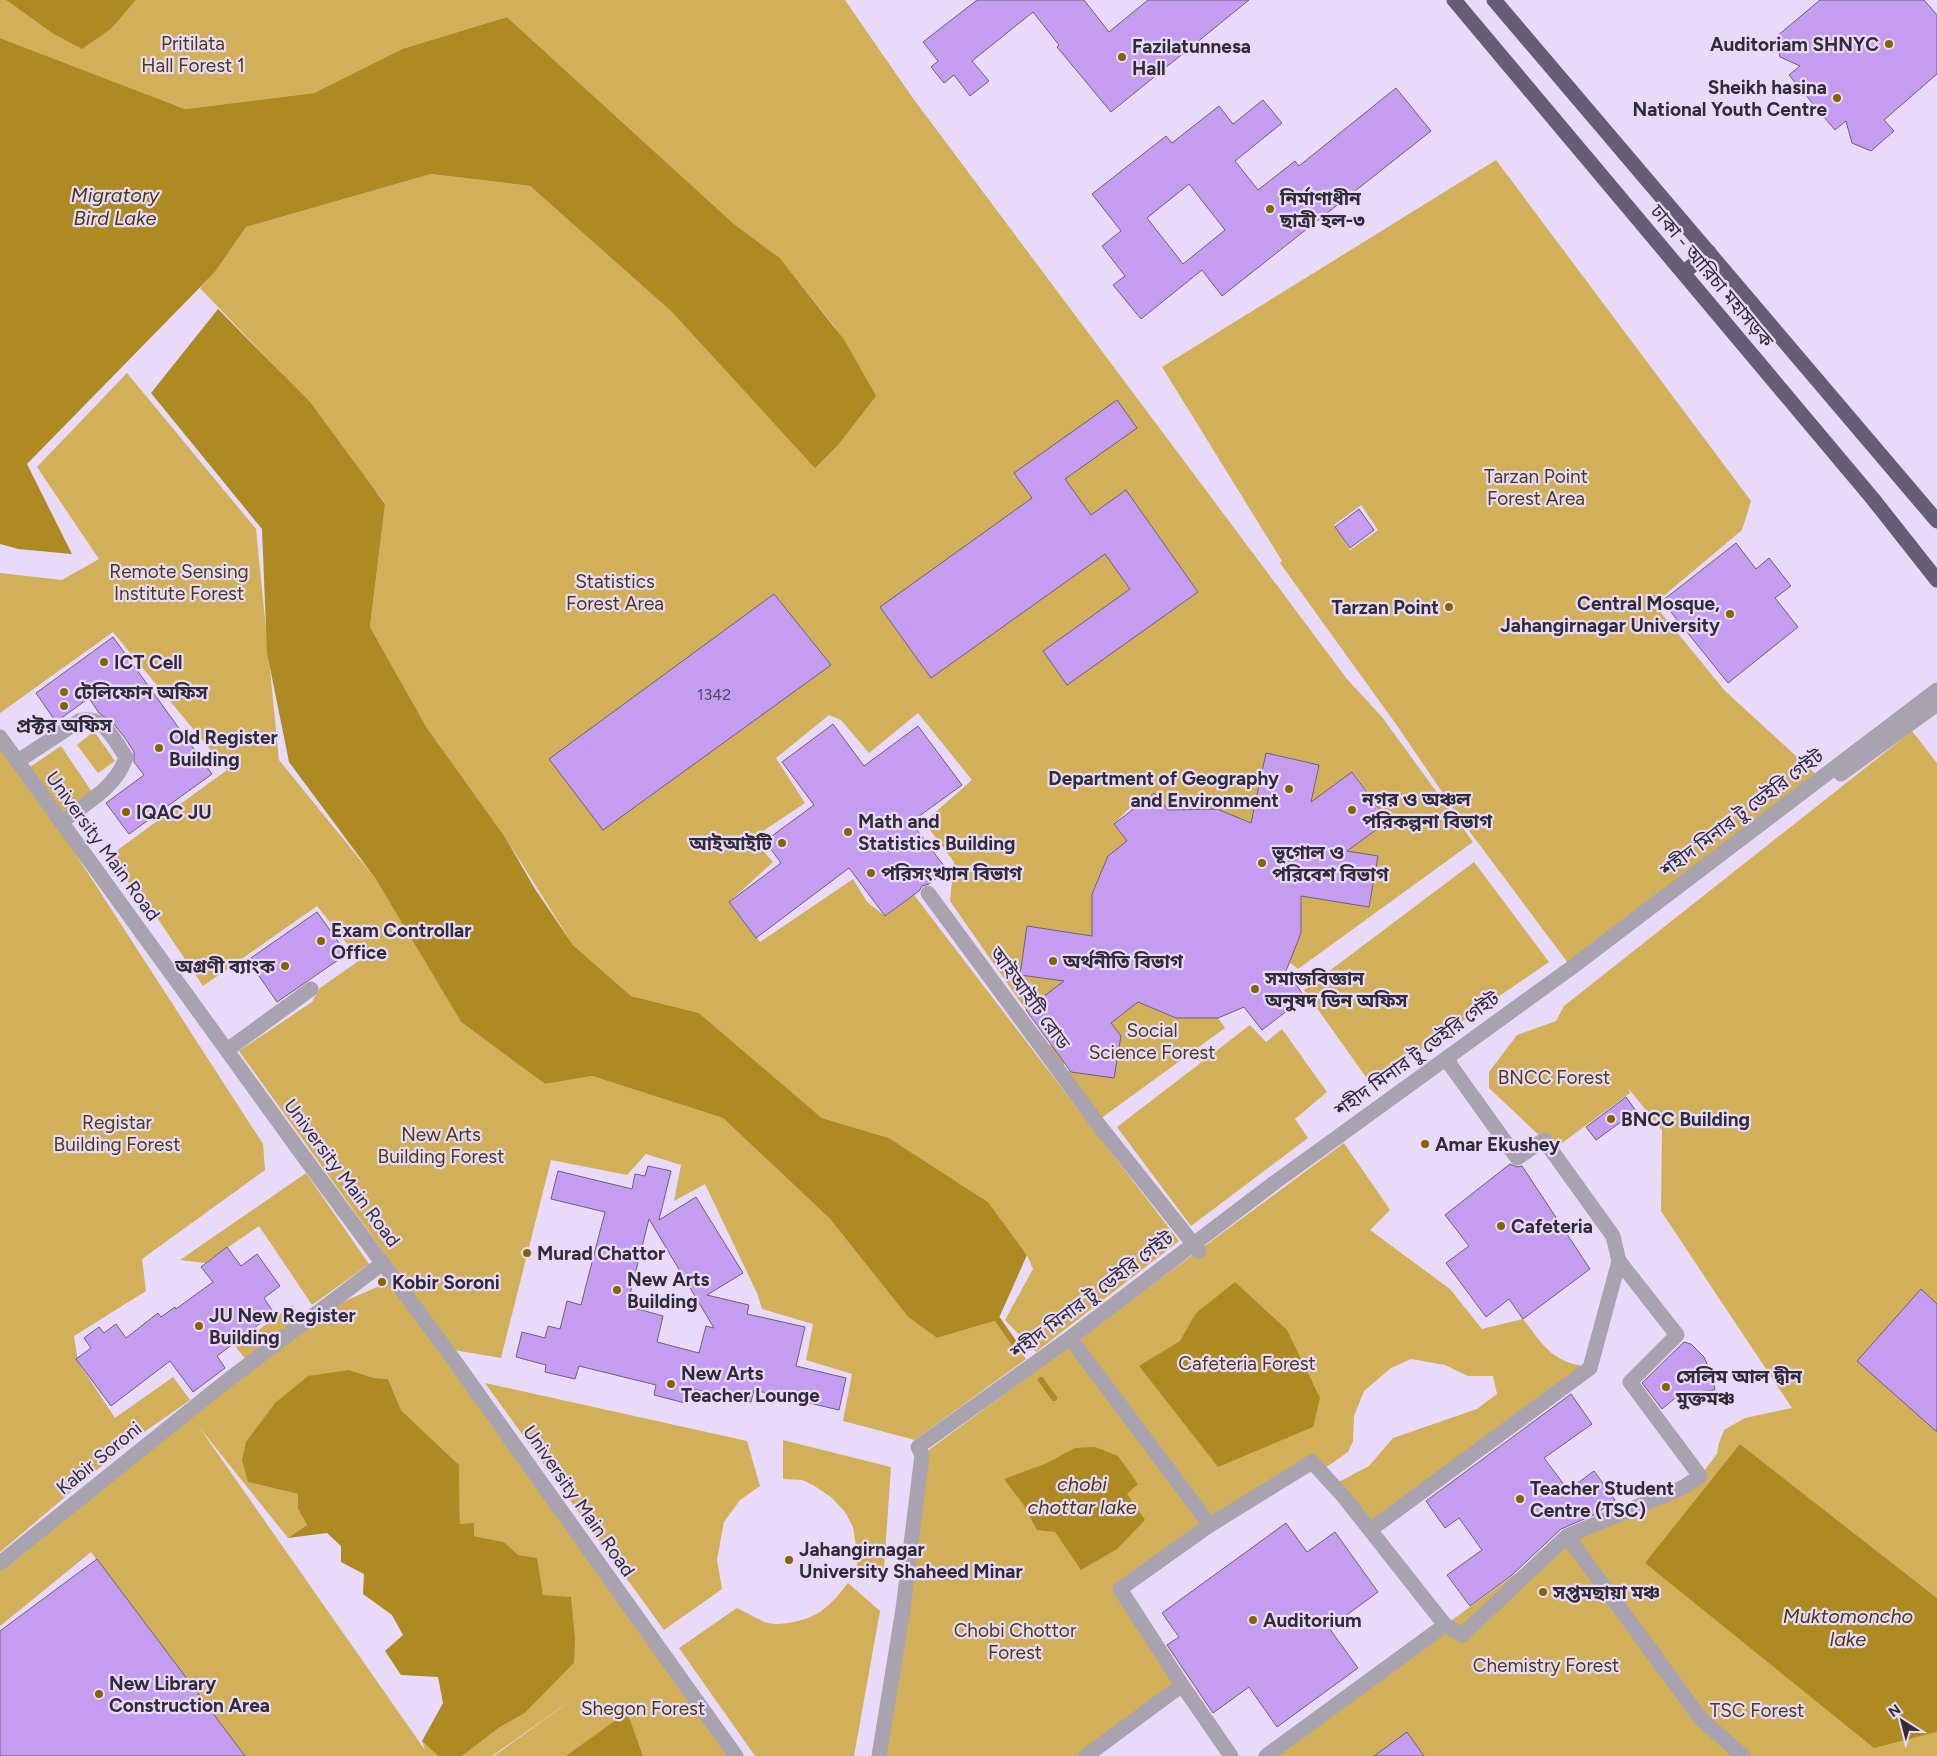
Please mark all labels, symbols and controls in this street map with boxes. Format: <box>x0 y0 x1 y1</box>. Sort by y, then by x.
park label: Pritilata Hall Forest 1 <box>141 32 245 77</box>
place label: Auditoriam SHNYC <box>1710 33 1879 56</box>
place label: Fazilatunnesa Hall <box>1132 35 1251 80</box>
marker: Auditoriam SHNYC <box>1883 38 1895 50</box>
marker: Fazilatunnesa Hall <box>1116 51 1128 63</box>
place label: Sheikh hasina National Youth Centre <box>1632 76 1827 121</box>
marker: Sheikh hasina National Youth Centre <box>1831 92 1843 104</box>
water label: Migratory Bird Lake <box>71 183 161 230</box>
place label: নির্মাণাধীন ছাত্রী হল-৩ <box>1279 186 1365 232</box>
street label: ঢাকা - আরিচা মহাসড়ক <box>1645 199 1779 352</box>
marker: নির্মাণাধীন ছাত্রী হল-৩ <box>1264 203 1276 215</box>
park label: Tarzan Point Forest Area <box>1484 465 1588 510</box>
park label: Remote Sensing Institute Forest <box>109 560 249 605</box>
park label: Statistics Forest Area <box>566 570 664 615</box>
place label: Central Mosque, Jahangirnagar University <box>1500 592 1720 637</box>
place label: Tarzan Point <box>1332 596 1439 619</box>
marker: Tarzan Point <box>1443 601 1455 613</box>
marker: Central Mosque, Jahangirnagar University <box>1724 608 1736 620</box>
place label: ICT Cell <box>114 651 183 674</box>
marker: ICT Cell <box>98 656 110 668</box>
place label: টেলিফোন অফিস <box>74 681 209 704</box>
house number: 1342 <box>697 685 731 704</box>
marker: টেলিফোন অফিস <box>58 686 70 698</box>
marker: প্রক্টর অফিস <box>58 700 70 712</box>
place label: প্রক্টর অফিস <box>16 714 113 737</box>
place label: Old Register Building <box>169 726 278 771</box>
marker: Old Register Building <box>153 742 165 754</box>
street label: শহীদ মিনার টু ডেইরি গেইট <box>1655 744 1829 883</box>
street label: University Main Road <box>41 767 165 925</box>
place label: Department of Geography and Environment <box>1048 767 1279 812</box>
marker: Department of Geography and Environment <box>1283 783 1295 795</box>
place label: নগর ও অঞ্চল পরিকল্পনা বিভাগ <box>1361 788 1493 833</box>
place label: IQAC JU <box>136 801 212 824</box>
marker: নগর ও অঞ্চল পরিকল্পনা বিভাগ <box>1346 804 1358 816</box>
marker: IQAC JU <box>120 806 132 818</box>
place label: Math and Statistics Building <box>858 810 1016 855</box>
marker: Math and Statistics Building <box>842 826 854 838</box>
place label: আইআইটি <box>688 832 772 855</box>
marker: আইআইটি <box>776 837 788 849</box>
place label: ভূগোল ও পরিবেশ বিভাগ <box>1271 841 1390 886</box>
marker: ভূগোল ও পরিবেশ বিভাগ <box>1256 857 1268 869</box>
place label: পরিসংখ্যান বিভাগ <box>881 862 1023 885</box>
marker: পরিসংখ্যান বিভাগ <box>865 867 877 879</box>
place label: Exam Controllar Office <box>331 919 471 964</box>
marker: Exam Controllar Office <box>315 935 327 947</box>
street label: আইআইটি রোড <box>984 941 1075 1054</box>
place label: অর্থনীতি বিভাগ <box>1062 949 1184 973</box>
place label: অগ্রণী ব্যাংক <box>174 955 276 978</box>
marker: অর্থনীতি বিভাগ <box>1047 955 1059 967</box>
marker: অগ্রণী ব্যাংক <box>279 960 291 972</box>
place label: সমাজবিজ্ঞান অনুষদ ডিন অফিস <box>1264 967 1408 1012</box>
marker: সমাজবিজ্ঞান অনুষদ ডিন অফিস <box>1249 983 1261 995</box>
street label: শহীদ মিনার টু ডেইরি গেইট <box>1329 986 1505 1122</box>
park label: Social Science Forest <box>1089 1019 1215 1064</box>
park label: BNCC Forest <box>1498 1066 1610 1089</box>
street label: University Main Road <box>279 1095 405 1251</box>
place label: BNCC Building <box>1621 1108 1750 1131</box>
park label: Registar Building Forest <box>54 1111 180 1156</box>
marker: BNCC Building <box>1605 1113 1617 1125</box>
park label: New Arts Building Forest <box>378 1123 504 1168</box>
place label: Amar Ekushey <box>1435 1133 1560 1156</box>
marker: Amar Ekushey <box>1419 1138 1431 1150</box>
place label: Cafeteria <box>1511 1215 1593 1238</box>
marker: Cafeteria <box>1495 1220 1507 1232</box>
street label: শহীদ মিনার টু ডেইরি গেইট <box>1005 1226 1179 1365</box>
place label: Murad Chattor <box>537 1242 665 1265</box>
marker: Murad Chattor <box>521 1247 533 1259</box>
place label: New Arts Building <box>627 1268 710 1313</box>
place label: Kobir Soroni <box>392 1271 500 1294</box>
marker: Kobir Soroni <box>376 1276 388 1288</box>
marker: New Arts Building <box>611 1284 623 1296</box>
place label: JU New Register Building <box>209 1304 356 1349</box>
marker: JU New Register Building <box>193 1320 205 1332</box>
park label: Cafeteria Forest <box>1178 1352 1316 1375</box>
place label: New Arts Teacher Lounge <box>681 1362 820 1407</box>
place label: সেলিম আল দ্বীন মুক্তমঞ্চ <box>1675 1365 1803 1410</box>
marker: New Arts Teacher Lounge <box>665 1378 677 1390</box>
marker: সেলিম আল দ্বীন মুক্তমঞ্চ <box>1660 1381 1672 1393</box>
street label: Kabir Soroni <box>52 1417 146 1499</box>
street label: University Main Road <box>518 1421 640 1581</box>
water label: chobi chottar lake <box>1027 1472 1137 1519</box>
place label: Teacher Student Centre (TSC) <box>1530 1477 1675 1522</box>
marker: Teacher Student Centre (TSC) <box>1514 1493 1526 1505</box>
place label: Jahangirnagar University Shaheed Minar <box>799 1538 1023 1583</box>
marker: Jahangirnagar University Shaheed Minar <box>783 1554 795 1566</box>
place label: সপ্তমছায়া মঞ্চ <box>1552 1581 1660 1604</box>
marker: সপ্তমছায়া মঞ্চ <box>1537 1586 1549 1598</box>
water label: Muktomoncho lake <box>1783 1604 1914 1651</box>
place label: Auditorium <box>1263 1609 1362 1632</box>
marker: Auditorium <box>1247 1614 1259 1626</box>
park label: Chobi Chottor Forest <box>954 1619 1077 1664</box>
park label: Chemistry Forest <box>1473 1654 1619 1677</box>
place label: New Library Construction Area <box>109 1672 270 1717</box>
marker: New Library Construction Area <box>93 1688 105 1700</box>
north arrow <box>1877 1696 1927 1746</box>
park label: Shegon Forest <box>581 1697 705 1720</box>
park label: TSC Forest <box>1710 1699 1804 1722</box>
text: N <box>1885 1701 1904 1721</box>

